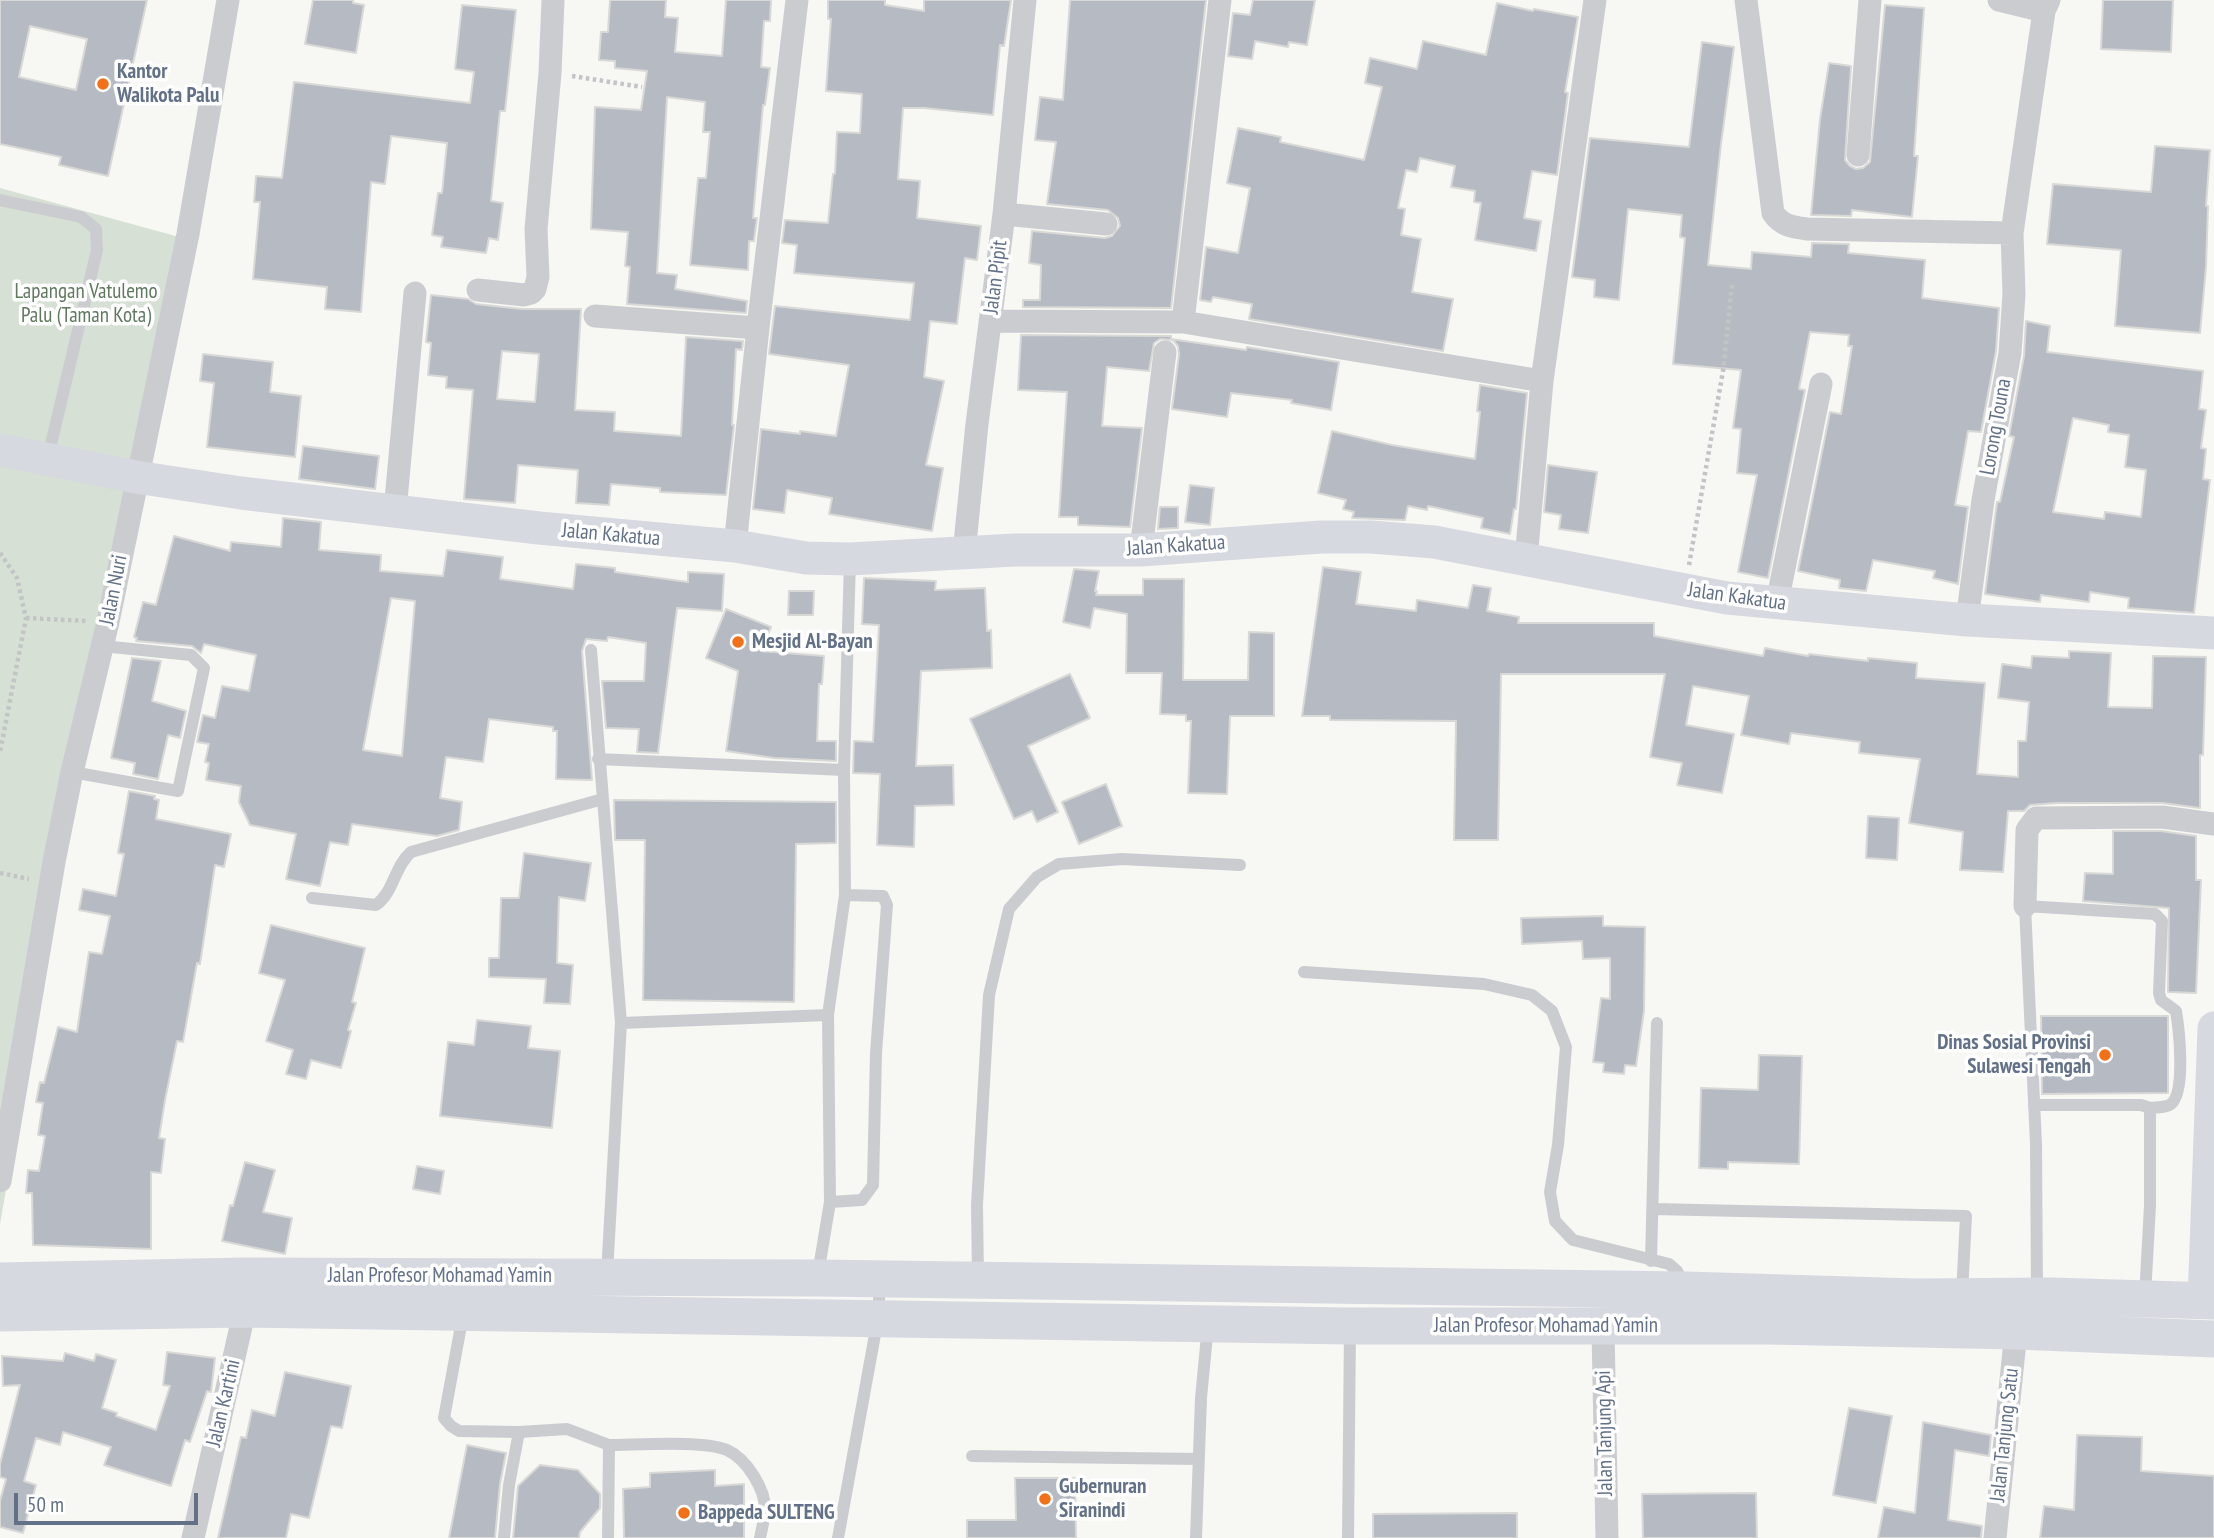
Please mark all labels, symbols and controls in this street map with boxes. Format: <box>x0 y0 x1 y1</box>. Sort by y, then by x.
place label: Kantor Walikota Palu <box>117 59 219 109</box>
marker: Kantor Walikota Palu <box>95 76 111 92</box>
street label: Jalan Pipit <box>979 239 1013 315</box>
park label: Lapangan Vatulemo Palu (Taman Kota) <box>14 279 158 329</box>
street label: Lorong Touna <box>1975 377 2017 477</box>
street label: Jalan Kakatua <box>561 518 661 552</box>
street label: Jalan Kakatua <box>1126 530 1226 562</box>
street label: Jalan Nuri <box>95 553 133 627</box>
street label: Jalan Kakatua <box>1686 578 1788 616</box>
place label: Mesjid Al-Bayan <box>752 629 873 655</box>
marker: Mesjid Al-Bayan <box>730 634 746 650</box>
place label: Dinas Sosial Provinsi Sulawesi Tengah <box>1937 1030 2091 1080</box>
marker: Dinas Sosial Provinsi Sulawesi Tengah <box>2097 1047 2113 1063</box>
street label: Jalan Profesor Mohamad Yamin <box>328 1263 552 1289</box>
street label: Jalan Profesor Mohamad Yamin <box>1434 1313 1658 1339</box>
street label: Jalan Kartini <box>202 1357 246 1449</box>
street label: Jalan Tanjung Satu <box>1985 1367 2025 1503</box>
street label: Jalan Tanjung Api <box>1591 1370 1619 1496</box>
place label: Gubernuran Siranindi <box>1059 1474 1146 1524</box>
scale bar <box>18 1478 201 1522</box>
text: 50 m <box>27 1491 64 1518</box>
marker: Gubernuran Siranindi <box>1037 1491 1053 1507</box>
place label: Bappeda SULTENG <box>698 1500 835 1526</box>
marker: Bappeda SULTENG <box>676 1505 692 1521</box>

